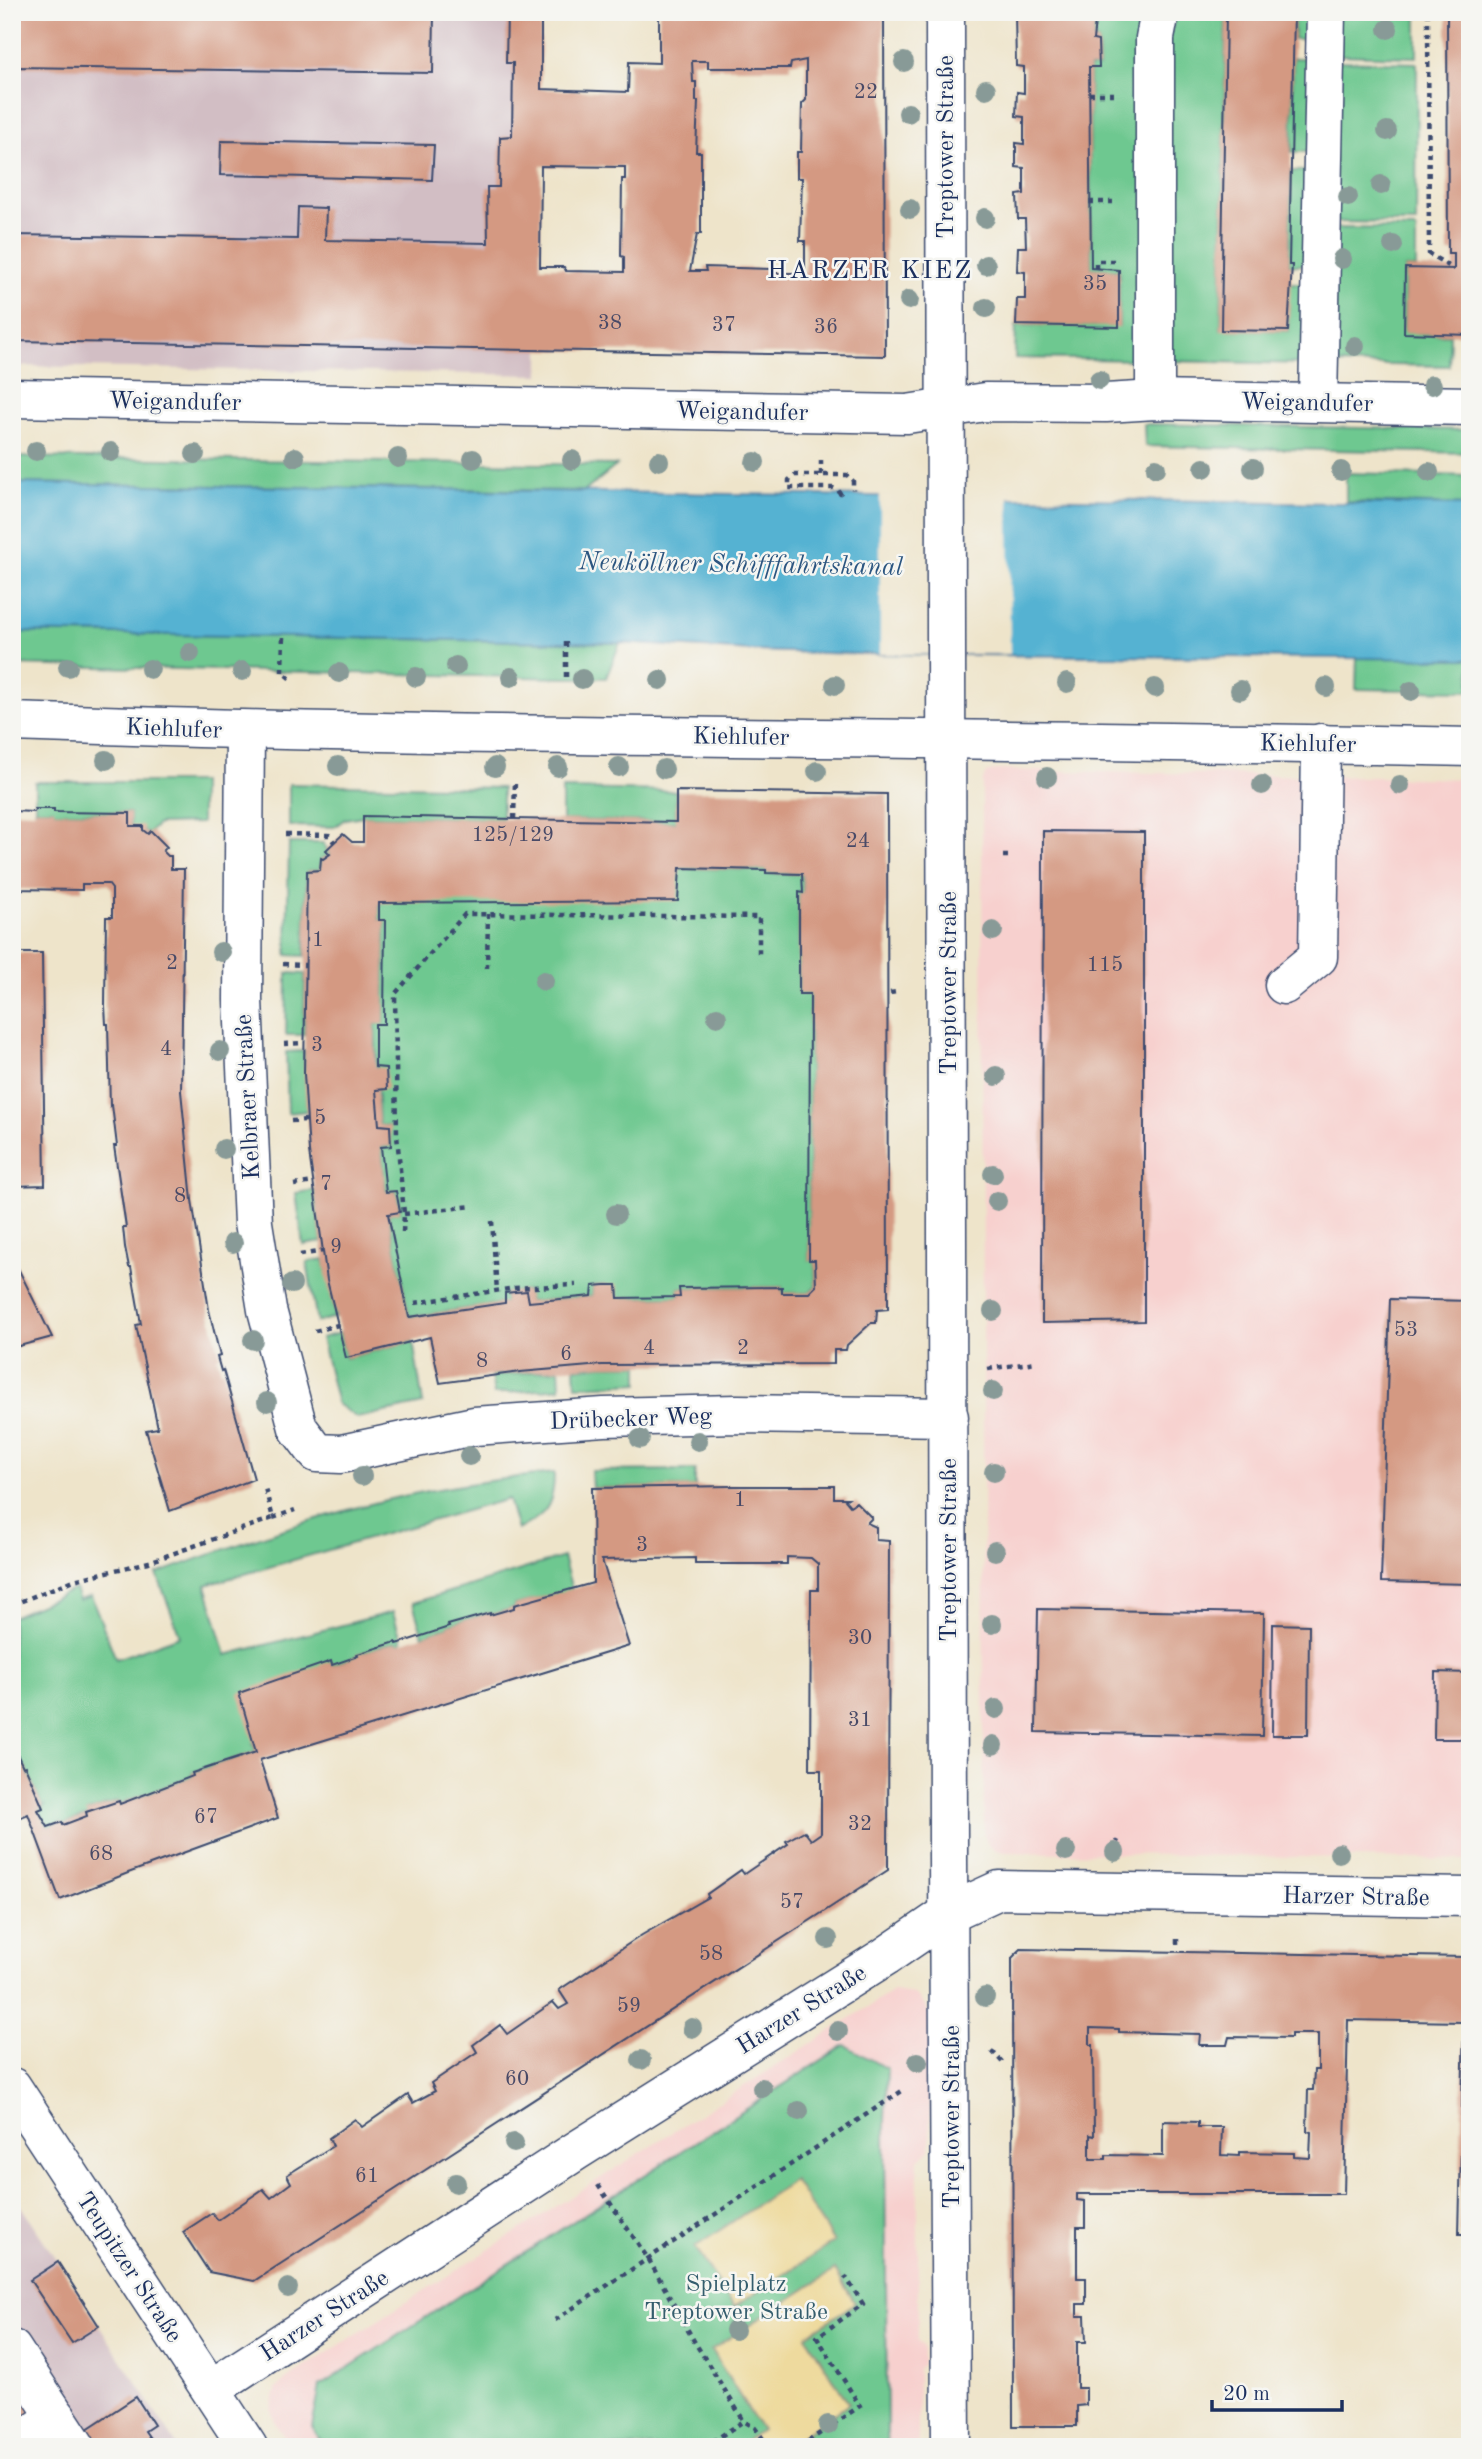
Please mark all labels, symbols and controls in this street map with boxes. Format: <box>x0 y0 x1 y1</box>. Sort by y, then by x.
street label: Treptower Straße <box>935 55 959 239</box>
house number: 22 <box>854 82 878 103</box>
district label: HARZER KIEZ <box>767 258 973 284</box>
house number: 35 <box>1083 274 1107 295</box>
house number: 38 <box>598 313 622 334</box>
house number: 37 <box>712 315 736 336</box>
house number: 36 <box>814 317 838 338</box>
street label: Weigandufer <box>108 390 242 416</box>
street label: Weigandufer <box>1240 391 1374 417</box>
street label: Weigandufer <box>675 400 809 426</box>
water label: Neuköllner Schifffahrtskanal <box>577 549 904 581</box>
street label: Kiehlufer <box>125 716 223 744</box>
street label: Kiehlufer <box>692 725 790 751</box>
street label: Kiehlufer <box>1259 732 1357 758</box>
house number: 125/129 <box>472 825 554 846</box>
house number: 24 <box>846 831 870 852</box>
street label: Treptower Straße <box>938 891 962 1075</box>
house number: 1 <box>312 930 324 951</box>
house number: 2 <box>166 953 178 974</box>
house number: 115 <box>1087 955 1123 976</box>
street label: Kelbraer Straße <box>233 1013 265 1180</box>
house number: 3 <box>311 1035 323 1056</box>
house number: 4 <box>160 1039 172 1060</box>
house number: 5 <box>314 1108 326 1129</box>
house number: 7 <box>320 1174 332 1195</box>
house number: 8 <box>174 1186 186 1207</box>
house number: 9 <box>330 1237 342 1258</box>
house number: 53 <box>1394 1320 1418 1341</box>
house number: 4 <box>643 1338 655 1359</box>
house number: 2 <box>737 1338 749 1359</box>
house number: 6 <box>560 1344 572 1365</box>
house number: 8 <box>476 1351 488 1372</box>
street label: Drübecker Weg <box>549 1405 713 1435</box>
street label: Treptower Straße <box>938 1458 962 1642</box>
house number: 1 <box>734 1490 746 1511</box>
house number: 3 <box>636 1535 648 1556</box>
house number: 30 <box>848 1628 872 1649</box>
house number: 31 <box>848 1710 872 1731</box>
house number: 67 <box>194 1807 218 1828</box>
house number: 32 <box>848 1814 872 1835</box>
house number: 68 <box>89 1844 113 1865</box>
street label: Harzer Straße <box>1282 1885 1430 1911</box>
house number: 57 <box>780 1892 804 1913</box>
house number: 58 <box>699 1944 723 1965</box>
street label: Harzer Straße <box>733 1961 871 2060</box>
house number: 59 <box>617 1996 641 2017</box>
street label: Treptower Straße <box>941 2025 965 2209</box>
house number: 60 <box>505 2069 529 2090</box>
house number: 61 <box>355 2166 379 2187</box>
street label: Teupitzer Straße <box>71 2189 186 2347</box>
street label: Harzer Straße <box>257 2266 393 2367</box>
park label: Spielplatz Treptower Straße <box>644 2273 828 2325</box>
scale bar <box>1212 2368 1342 2412</box>
text: 20 m <box>1223 2384 1270 2405</box>

